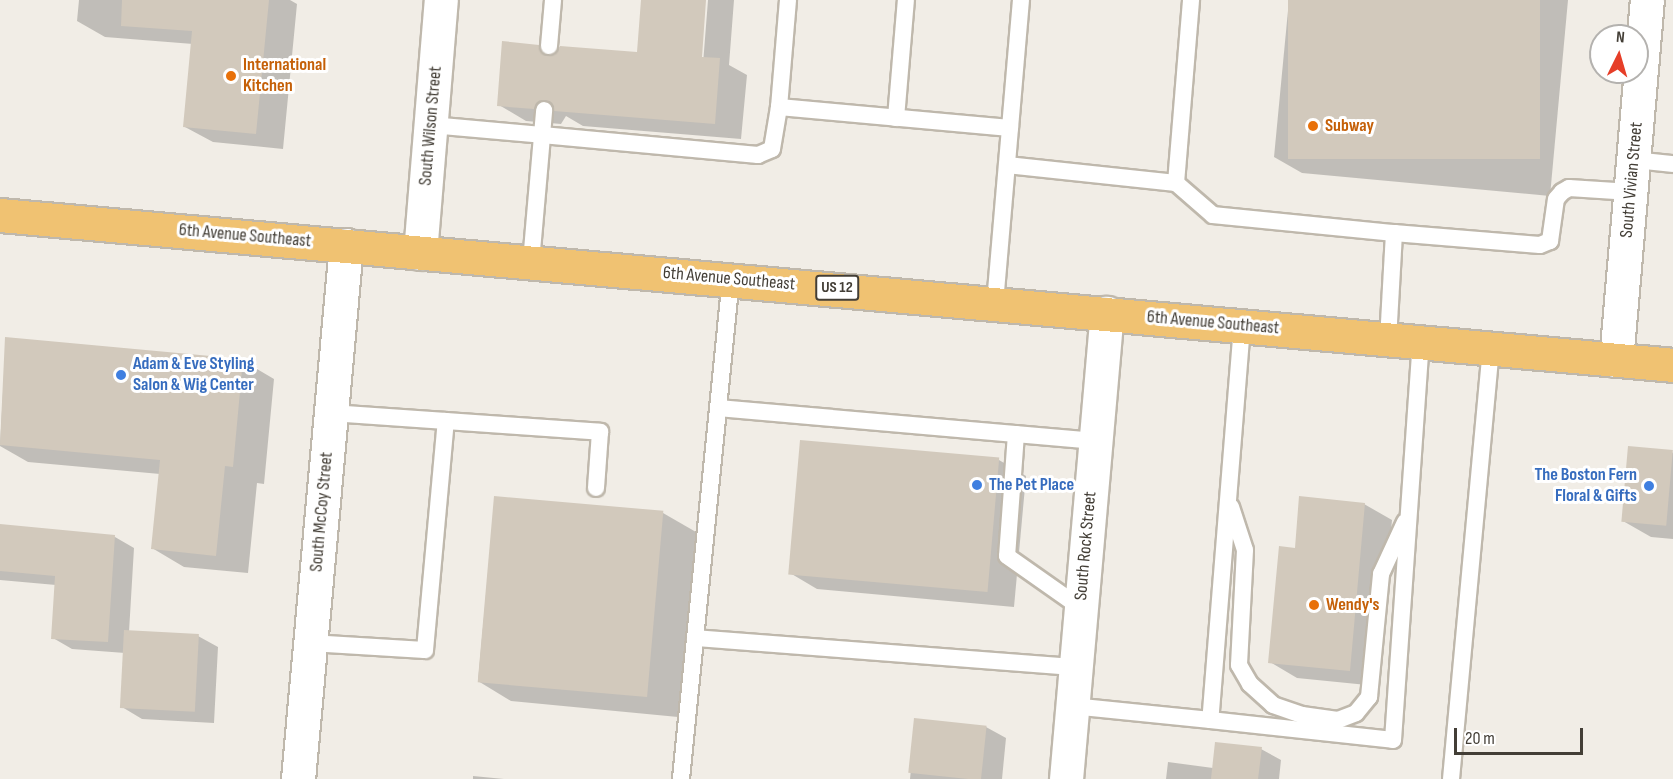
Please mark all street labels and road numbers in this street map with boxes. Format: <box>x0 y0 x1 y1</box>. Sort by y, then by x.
street label: South Wilson Street <box>415 65 447 187</box>
street label: South Vivian Street <box>1616 121 1648 239</box>
street label: 6th Avenue Southeast <box>178 219 312 253</box>
street label: 6th Avenue Southeast <box>662 262 796 296</box>
road number: US 12 <box>814 275 860 301</box>
street label: 6th Avenue Southeast <box>1146 306 1280 340</box>
street label: South McCoy Street <box>306 451 338 573</box>
street label: South Rock Street <box>1070 491 1102 601</box>

